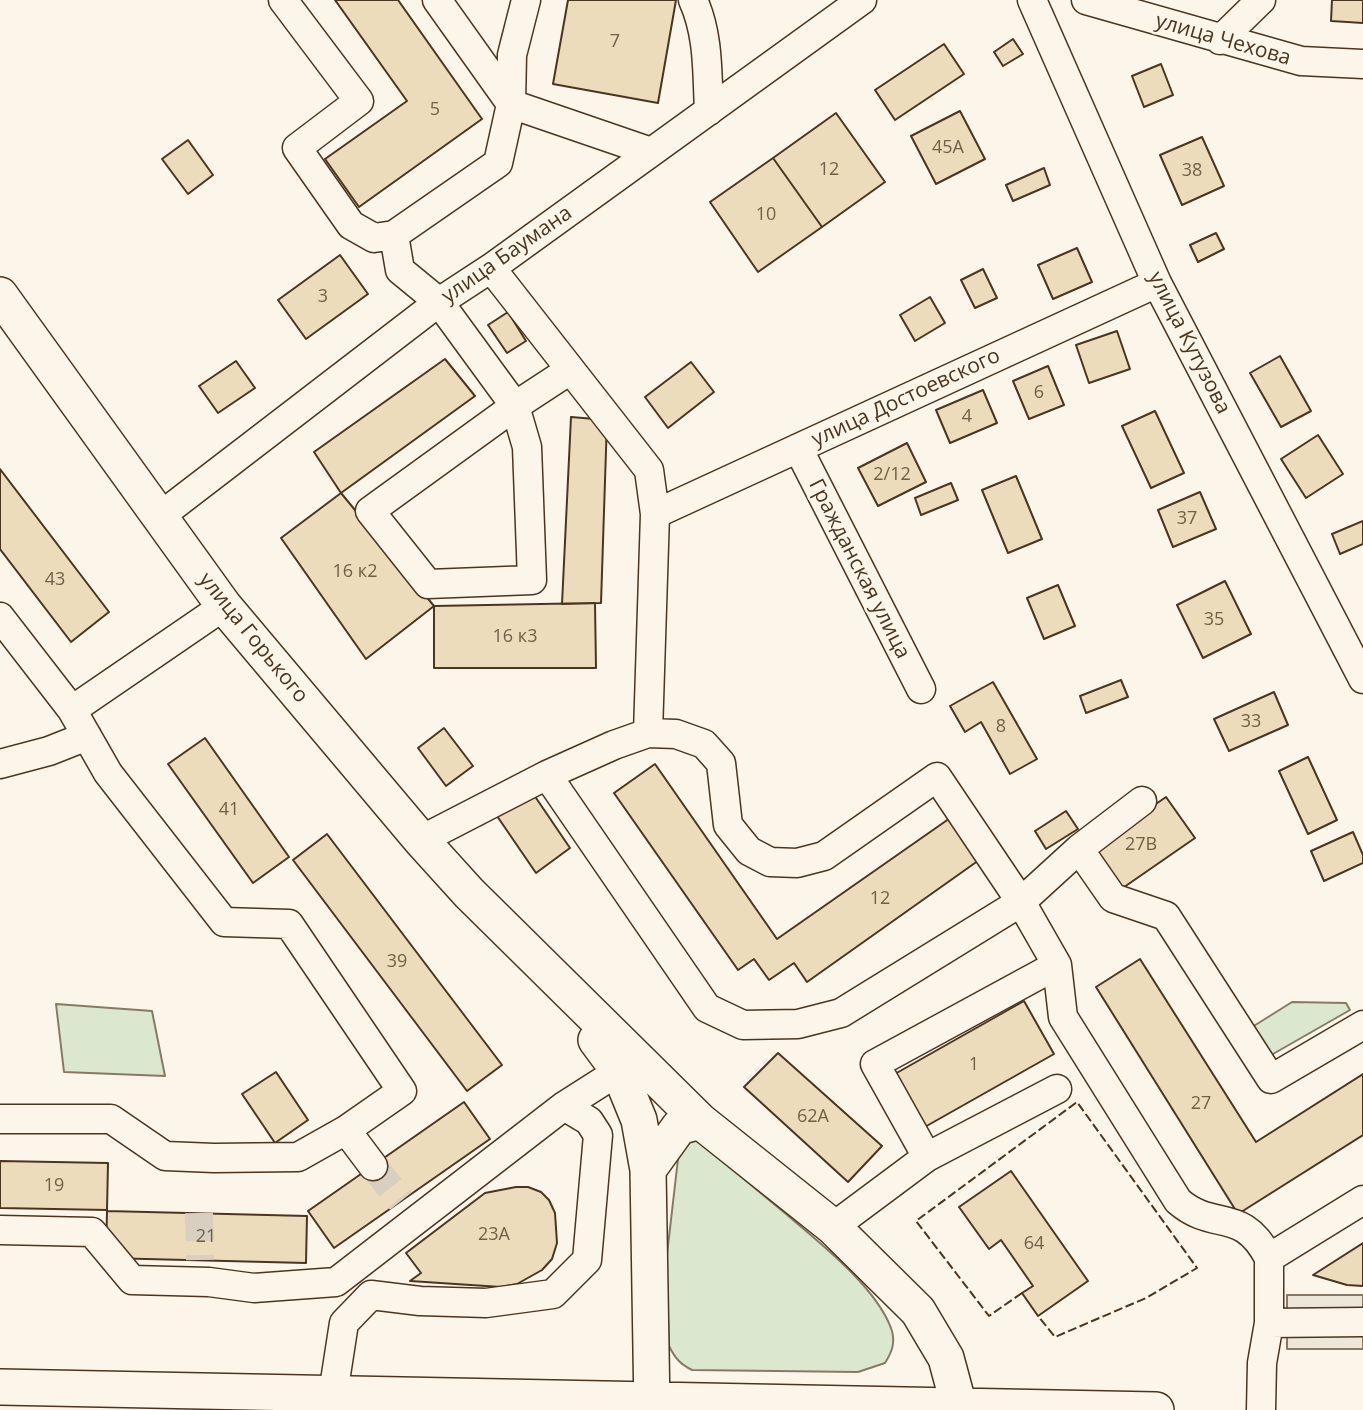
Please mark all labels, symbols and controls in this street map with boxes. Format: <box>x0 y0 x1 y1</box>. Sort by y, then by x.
street label: улица Чехова <box>1152 9 1294 71</box>
house number: 7 <box>610 31 620 53</box>
house number: 5 <box>430 99 440 121</box>
house number: 45А <box>932 137 964 159</box>
house number: 12 <box>819 159 839 181</box>
house number: 38 <box>1182 160 1202 182</box>
street label: улица Баумана <box>437 201 577 309</box>
house number: 10 <box>756 204 776 226</box>
street label: улица Кутузова <box>1142 268 1236 418</box>
house number: 3 <box>318 286 328 308</box>
street label: улица Достоевского <box>808 343 1004 453</box>
house number: 6 <box>1034 382 1044 404</box>
house number: 4 <box>962 406 972 428</box>
house number: 2/12 <box>873 464 911 486</box>
street label: Гражданская улица <box>803 475 915 663</box>
house number: 37 <box>1177 508 1197 530</box>
house number: 16 к2 <box>333 561 377 583</box>
street label: улица Горького <box>193 568 313 708</box>
house number: 43 <box>45 569 65 591</box>
house number: 35 <box>1204 609 1224 631</box>
house number: 16 к3 <box>493 626 537 648</box>
house number: 33 <box>1241 711 1261 733</box>
house number: 8 <box>996 716 1006 738</box>
house number: 41 <box>219 799 239 821</box>
house number: 27В <box>1125 834 1157 856</box>
house number: 12 <box>870 888 890 910</box>
house number: 39 <box>387 951 407 973</box>
house number: 1 <box>969 1054 979 1076</box>
house number: 27 <box>1191 1093 1211 1115</box>
house number: 62А <box>797 1106 829 1128</box>
house number: 19 <box>44 1175 64 1197</box>
house number: 23А <box>478 1224 510 1246</box>
house number: 21 <box>196 1226 216 1248</box>
house number: 64 <box>1024 1233 1044 1255</box>

